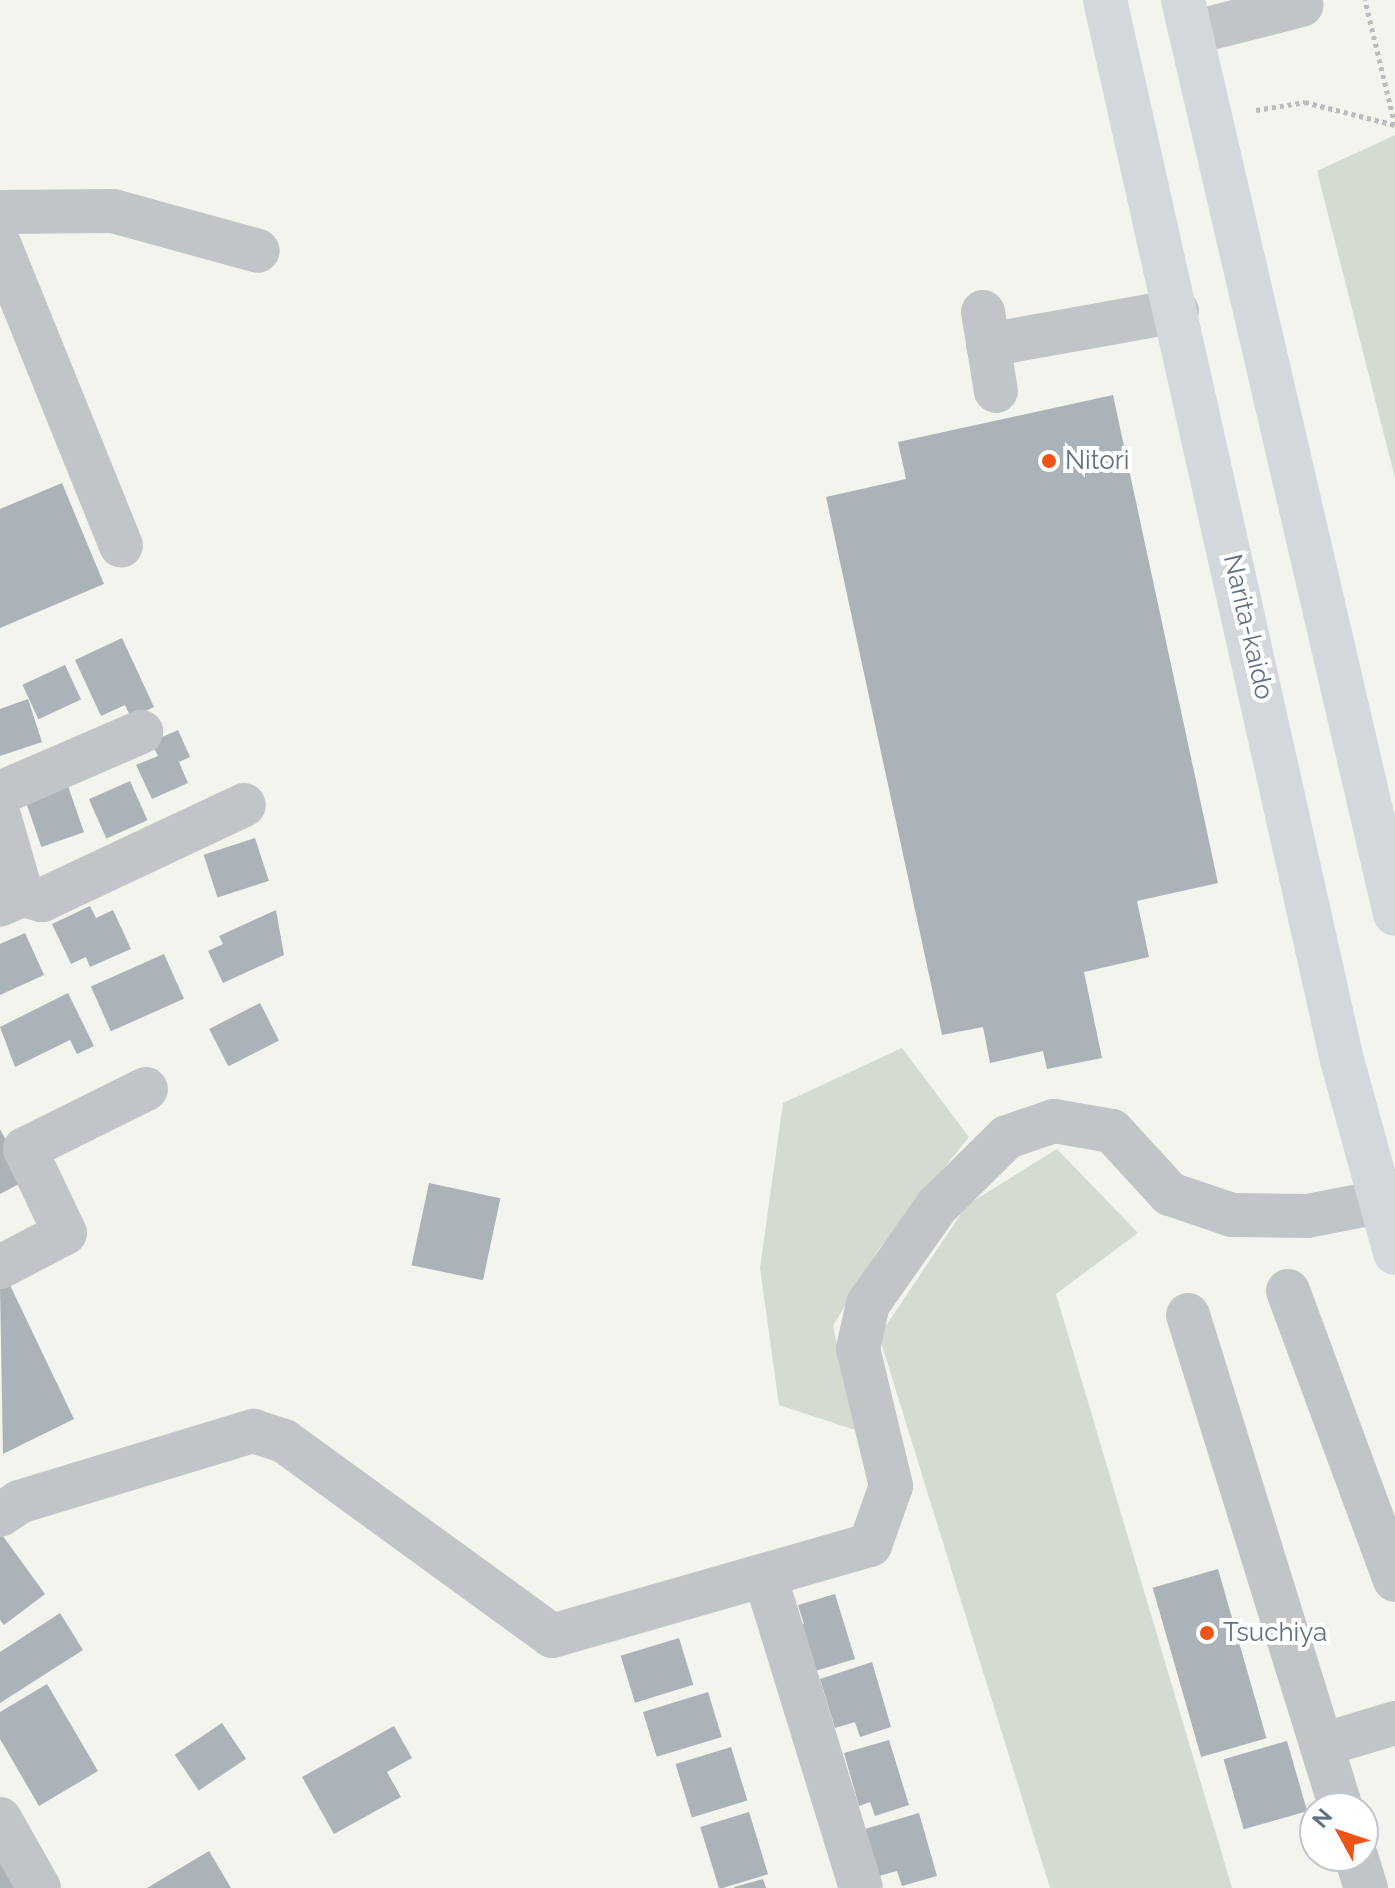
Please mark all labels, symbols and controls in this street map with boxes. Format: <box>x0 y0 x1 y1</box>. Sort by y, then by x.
place label: Nitori <box>1065 445 1129 477</box>
marker: Nitori <box>1040 452 1058 470</box>
street label: Narita-kaido <box>1216 551 1280 703</box>
place label: Tsuchiya <box>1223 1617 1327 1649</box>
marker: Tsuchiya <box>1198 1624 1216 1642</box>
north arrow <box>1299 1792 1379 1872</box>
text: N <box>1307 1803 1337 1833</box>

